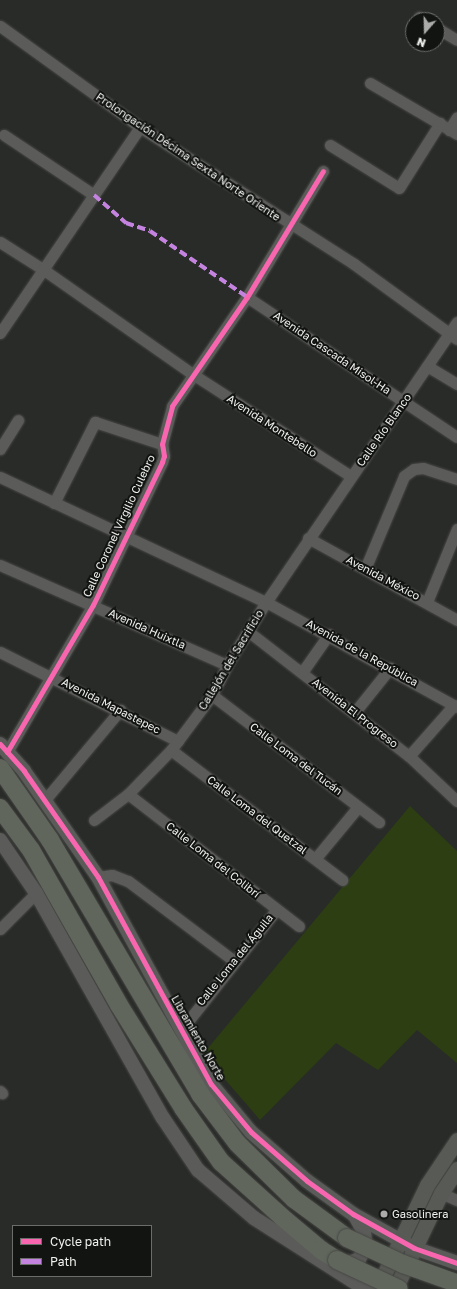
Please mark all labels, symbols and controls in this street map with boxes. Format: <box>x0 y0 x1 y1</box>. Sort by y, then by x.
north arrow <box>405 12 445 52</box>
text: N <box>415 35 427 50</box>
street label: Prolongación Décima Sexta Norte Oriente <box>93 90 283 224</box>
street label: Avenida Cascada Misol-Ha <box>271 309 393 397</box>
street label: Calle Río Blanco <box>354 391 414 469</box>
street label: Avenida Montebello <box>225 392 319 460</box>
street label: Calle Coronel Virgilio Culebro <box>80 453 158 599</box>
street label: Avenida México <box>344 553 422 603</box>
street label: Avenida Huixtla <box>106 606 188 652</box>
street label: Callejón del Sacrificio <box>196 608 266 712</box>
street label: Avenida de la República <box>304 617 420 689</box>
street label: Avenida Mapastepec <box>59 675 163 737</box>
street label: Avenida El Progreso <box>309 675 401 751</box>
street label: Calle Loma del Tucán <box>247 720 345 798</box>
street label: Calle Loma del Quetzal <box>204 773 310 857</box>
street label: Calle Loma del Colibrí <box>164 819 262 901</box>
street label: Calle Loma del Águila <box>194 912 276 1008</box>
street label: Libramiento Norte <box>168 993 228 1083</box>
place label: Gasolinera <box>392 1207 448 1221</box>
marker: Gasolinera <box>379 1209 389 1219</box>
legend <box>12 1225 152 1277</box>
text: Cycle path <box>50 1234 111 1249</box>
text: Path <box>50 1254 77 1269</box>

